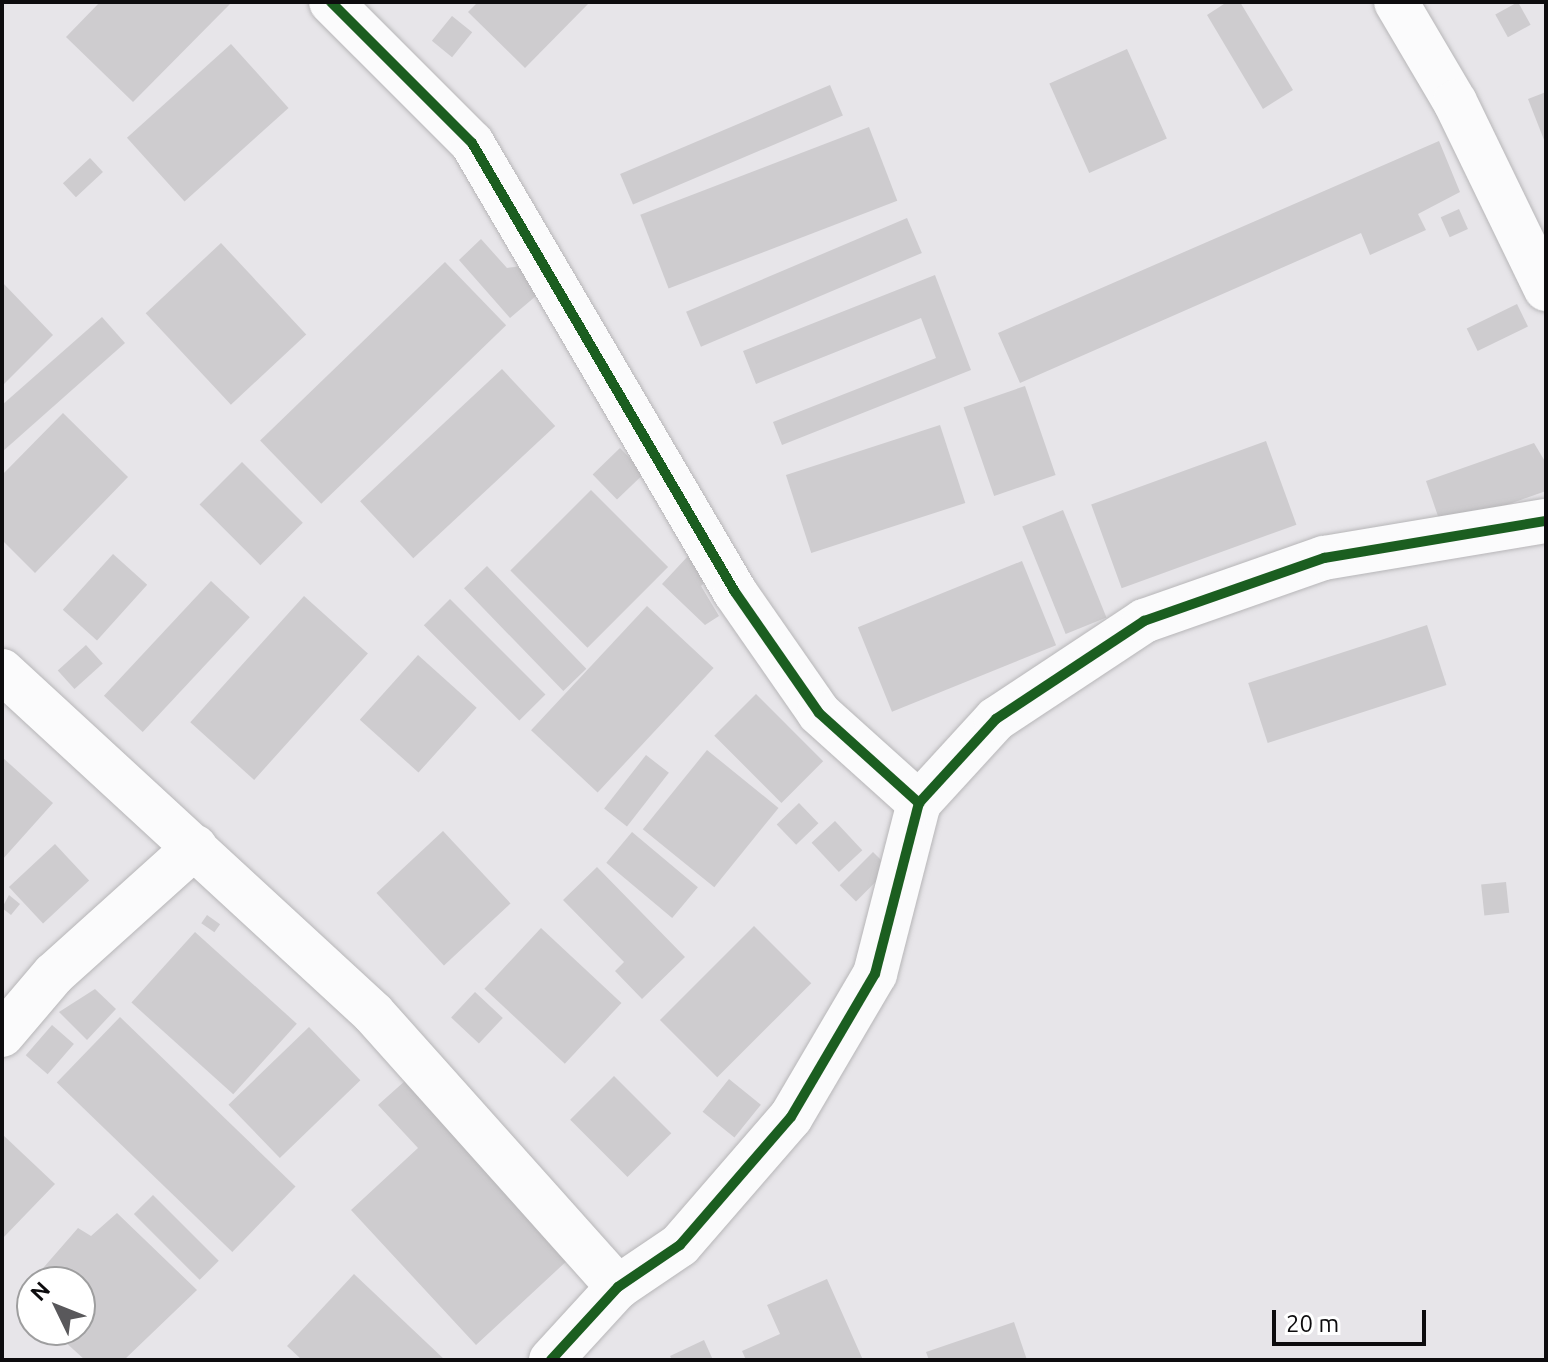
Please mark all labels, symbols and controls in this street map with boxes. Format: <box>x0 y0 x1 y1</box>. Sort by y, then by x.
north arrow <box>16 1266 96 1346</box>
text: N <box>25 1276 54 1305</box>
scale bar <box>1276 1294 1430 1344</box>
text: 20 m <box>1286 1310 1339 1337</box>

